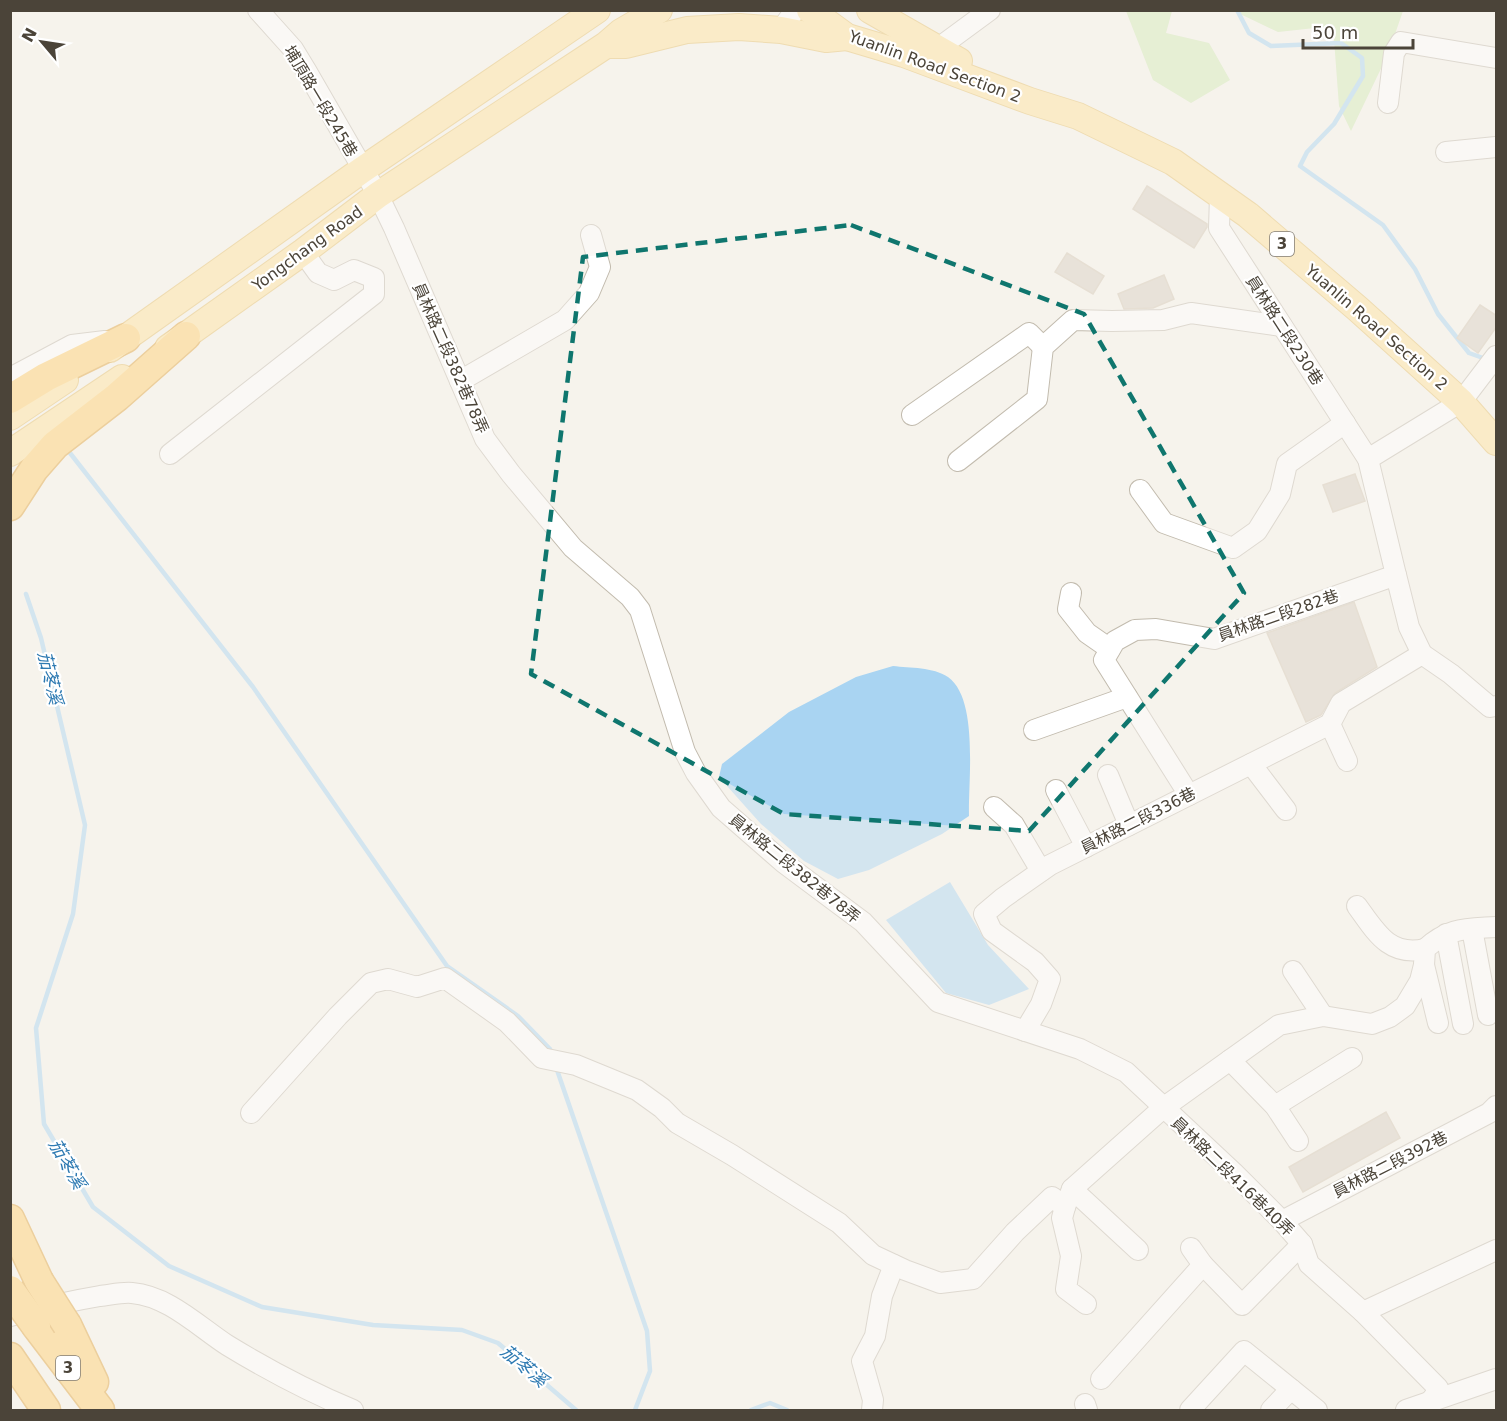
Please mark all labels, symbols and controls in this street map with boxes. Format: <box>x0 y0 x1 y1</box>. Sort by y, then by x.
north arrow <box>12 12 72 72</box>
scale bar <box>1303 12 1412 50</box>
text: 50 m <box>1312 22 1358 43</box>
text: N <box>18 25 41 45</box>
street label: Yuanlin Road Section 2 <box>845 26 1024 107</box>
street label: 埔頂路一段245巷 <box>280 42 361 160</box>
street label: Yongchang Road <box>247 202 366 295</box>
road number: 3 <box>1270 232 1294 256</box>
street label: Yuanlin Road Section 2 <box>1301 260 1452 394</box>
street label: 員林路二段230巷 <box>1242 272 1327 389</box>
street label: 員林路二段382巷78弄 <box>409 280 492 436</box>
street label: 員林路二段282巷 <box>1215 586 1341 645</box>
water label: 茄苳溪 <box>34 649 67 709</box>
street label: 員林路二段336巷 <box>1078 783 1199 858</box>
street label: 員林路二段382巷78弄 <box>725 810 864 927</box>
street label: 員林路二段416巷40弄 <box>1167 1113 1298 1240</box>
street label: 員林路二段392巷 <box>1330 1127 1451 1202</box>
water label: 茄苳溪 <box>45 1135 92 1195</box>
water label: 茄苳溪 <box>497 1340 554 1393</box>
road number: 3 <box>56 1356 80 1380</box>

